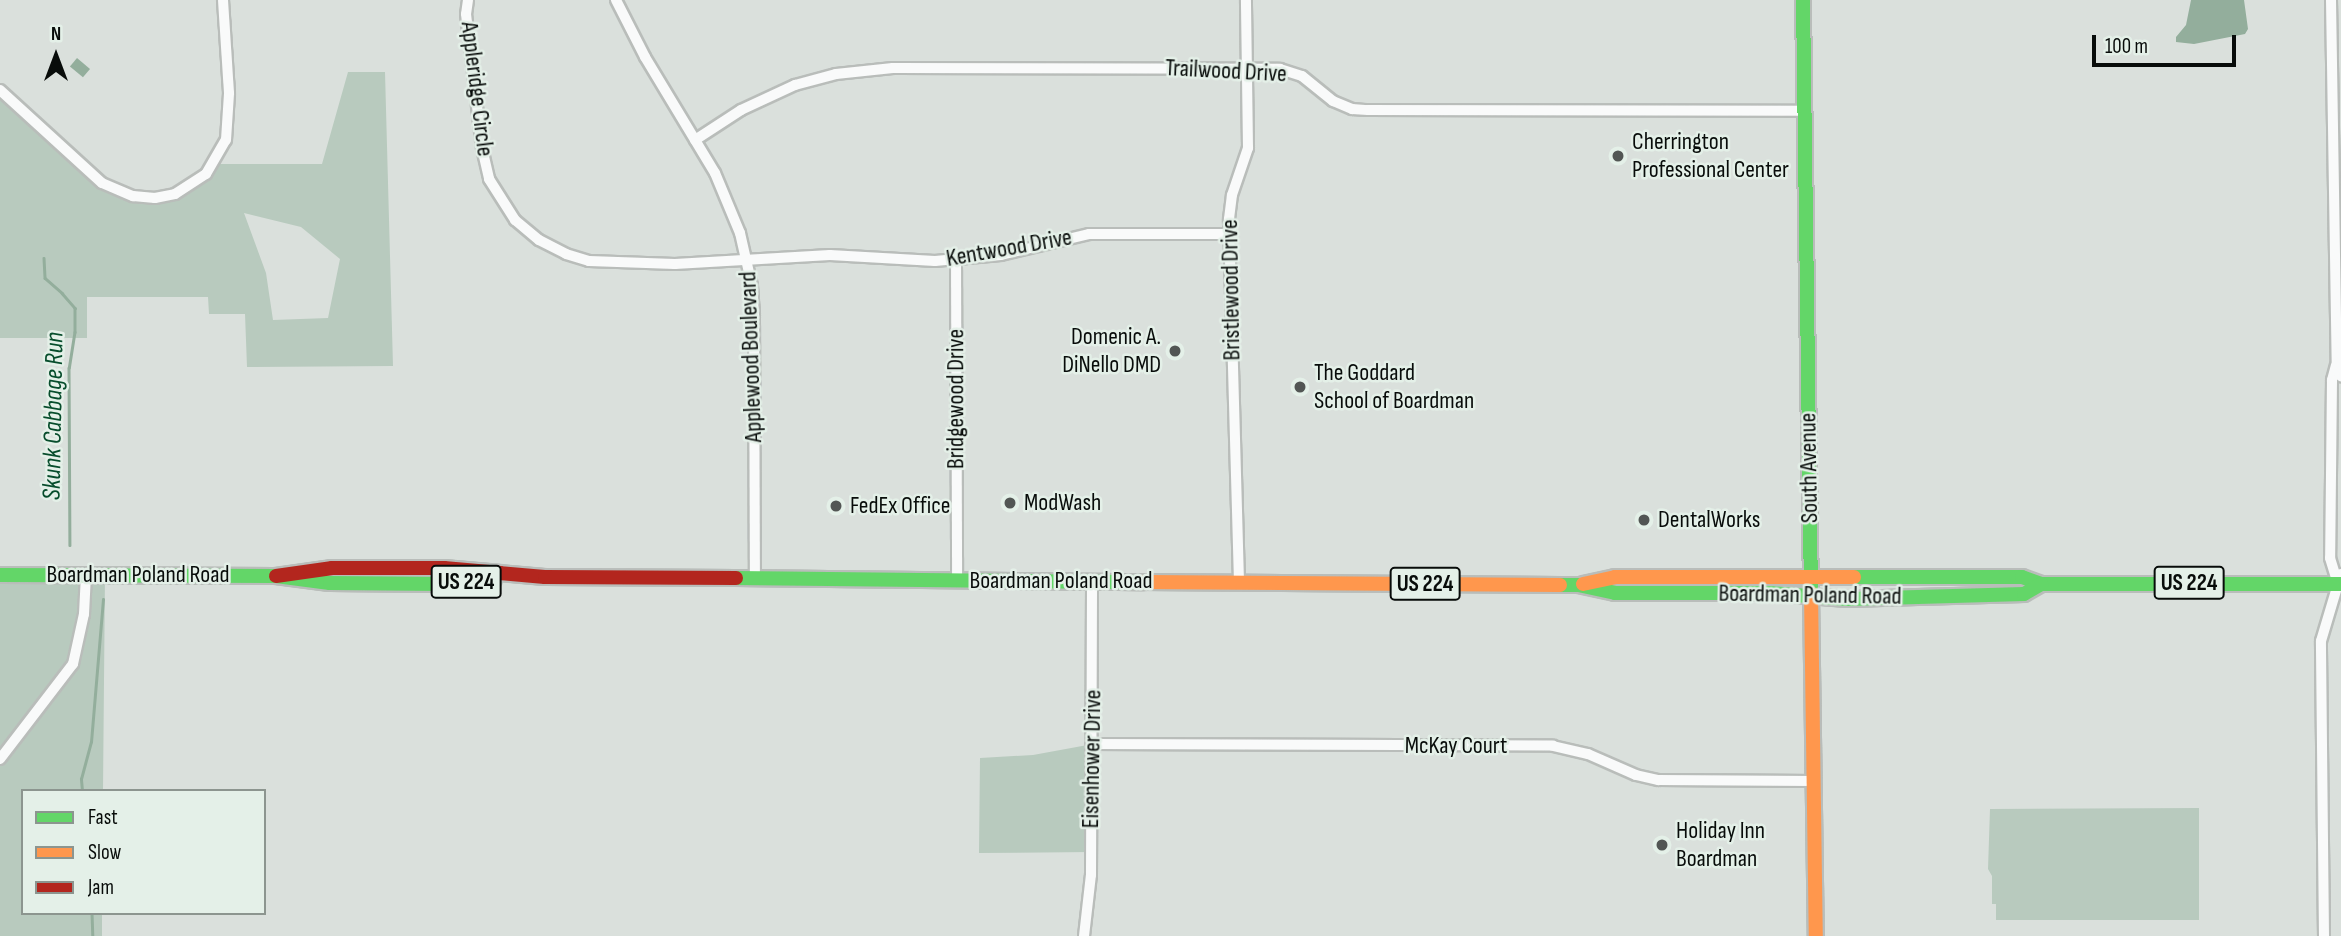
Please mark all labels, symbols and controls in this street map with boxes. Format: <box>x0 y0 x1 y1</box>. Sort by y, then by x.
street label: Appleridge Circle <box>454 20 500 158</box>
north arrow <box>21 21 91 91</box>
scale bar <box>2096 21 2240 65</box>
text: N <box>51 23 61 46</box>
text: 100 m <box>2105 34 2148 59</box>
street label: Trailwood Drive <box>1165 53 1287 89</box>
place label: Cherrington Professional Center <box>1632 128 1789 184</box>
marker: Cherrington Professional Center <box>1610 148 1626 164</box>
street label: Bristlewood Drive <box>1215 219 1247 361</box>
street label: Kentwood Drive <box>944 223 1074 273</box>
street label: Applewood Boulevard <box>734 271 768 443</box>
place label: Domenic A. DiNello DMD <box>1062 323 1161 379</box>
street label: Bridgewood Drive <box>942 329 970 469</box>
water label: Skunk Cabbage Run <box>37 332 71 500</box>
marker: Domenic A. DiNello DMD <box>1167 343 1183 359</box>
place label: The Goddard School of Boardman <box>1314 359 1474 415</box>
marker: The Goddard School of Boardman <box>1292 379 1308 395</box>
street label: South Avenue <box>1794 413 1824 523</box>
place label: ModWash <box>1024 489 1101 517</box>
place label: FedEx Office <box>850 492 950 520</box>
marker: ModWash <box>1002 495 1018 511</box>
marker: FedEx Office <box>828 498 844 514</box>
place label: DentalWorks <box>1658 506 1760 534</box>
marker: DentalWorks <box>1636 512 1652 528</box>
street label: Boardman Poland Road <box>47 561 229 589</box>
road number: US 224 <box>429 562 503 602</box>
road number: US 224 <box>1388 564 1462 604</box>
road number: US 224 <box>2152 564 2226 603</box>
street label: Boardman Poland Road <box>970 567 1152 595</box>
street label: Boardman Poland Road <box>1718 579 1902 611</box>
street label: Eisenhower Drive <box>1076 689 1108 829</box>
street label: McKay Court <box>1405 732 1507 760</box>
legend <box>21 789 266 915</box>
text: Fast <box>88 805 118 830</box>
place label: Holiday Inn Boardman <box>1676 817 1765 873</box>
marker: Holiday Inn Boardman <box>1654 837 1670 853</box>
text: Slow <box>88 840 121 865</box>
text: Jam <box>88 875 114 900</box>

